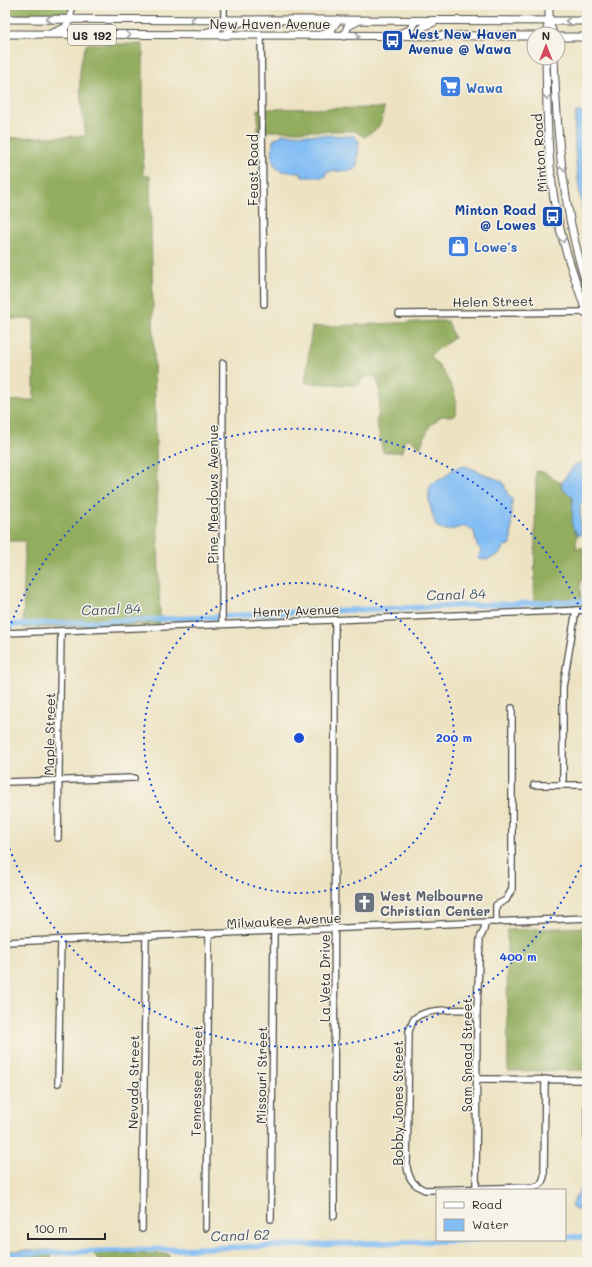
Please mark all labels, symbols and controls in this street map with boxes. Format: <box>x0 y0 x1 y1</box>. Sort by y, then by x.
one-way arrow <box>46 15 52 23</box>
street label: New Haven Avenue <box>210 15 330 32</box>
one-way arrow <box>190 16 196 24</box>
one-way arrow <box>565 17 571 25</box>
road number: US 192 <box>68 25 116 45</box>
place label: West New Haven Avenue @ Wawa <box>408 25 517 57</box>
north arrow <box>526 26 566 66</box>
bus stop icon: West New Haven Avenue @ Wawa <box>379 27 405 53</box>
text: N <box>542 28 550 43</box>
one-way arrow <box>125 31 131 39</box>
one-way arrow <box>355 32 361 40</box>
supermarket icon: Wawa <box>438 74 464 100</box>
place label: Wawa <box>466 79 503 96</box>
one-way arrow <box>543 94 551 100</box>
street label: Minton Road <box>528 113 550 193</box>
street label: Feast Road <box>244 134 261 206</box>
one-way arrow <box>557 166 566 172</box>
place label: Minton Road @ Lowes <box>455 201 536 233</box>
bus stop icon: Minton Road @ Lowes <box>539 203 565 229</box>
shop icon: Lowe's <box>446 233 472 259</box>
one-way arrow <box>559 236 567 243</box>
place label: Lowe's <box>474 238 517 255</box>
street label: Helen Street <box>452 292 534 310</box>
street label: Pine Meadows Avenue <box>204 424 221 564</box>
water label: Canal 84 <box>426 583 487 605</box>
water label: Canal 84 <box>81 598 142 620</box>
street label: Henry Avenue <box>252 600 340 620</box>
street label: Maple Street <box>40 692 58 776</box>
text: 200 m <box>436 729 472 745</box>
centre of rings <box>292 731 306 745</box>
place label: West Melbourne Christian Center <box>380 887 491 919</box>
church icon: West Melbourne Christian Center <box>351 889 377 915</box>
street label: Milwaukee Avenue <box>226 909 342 931</box>
street label: La Veta Drive <box>316 934 333 1022</box>
text: 400 m <box>500 948 536 964</box>
street label: Sam Snead Street <box>458 998 475 1112</box>
street label: Tennessee Street <box>187 1025 205 1137</box>
street label: Missouri Street <box>252 1026 270 1124</box>
street label: Nevada Street <box>124 1034 142 1129</box>
street label: Bobby Jones Street <box>389 1040 406 1166</box>
legend <box>436 1189 566 1241</box>
text: Road <box>472 1196 502 1212</box>
scale bar <box>28 1215 105 1241</box>
text: Water <box>472 1216 509 1232</box>
text: 100 m <box>34 1220 68 1236</box>
water label: Canal 62 <box>210 1224 270 1246</box>

